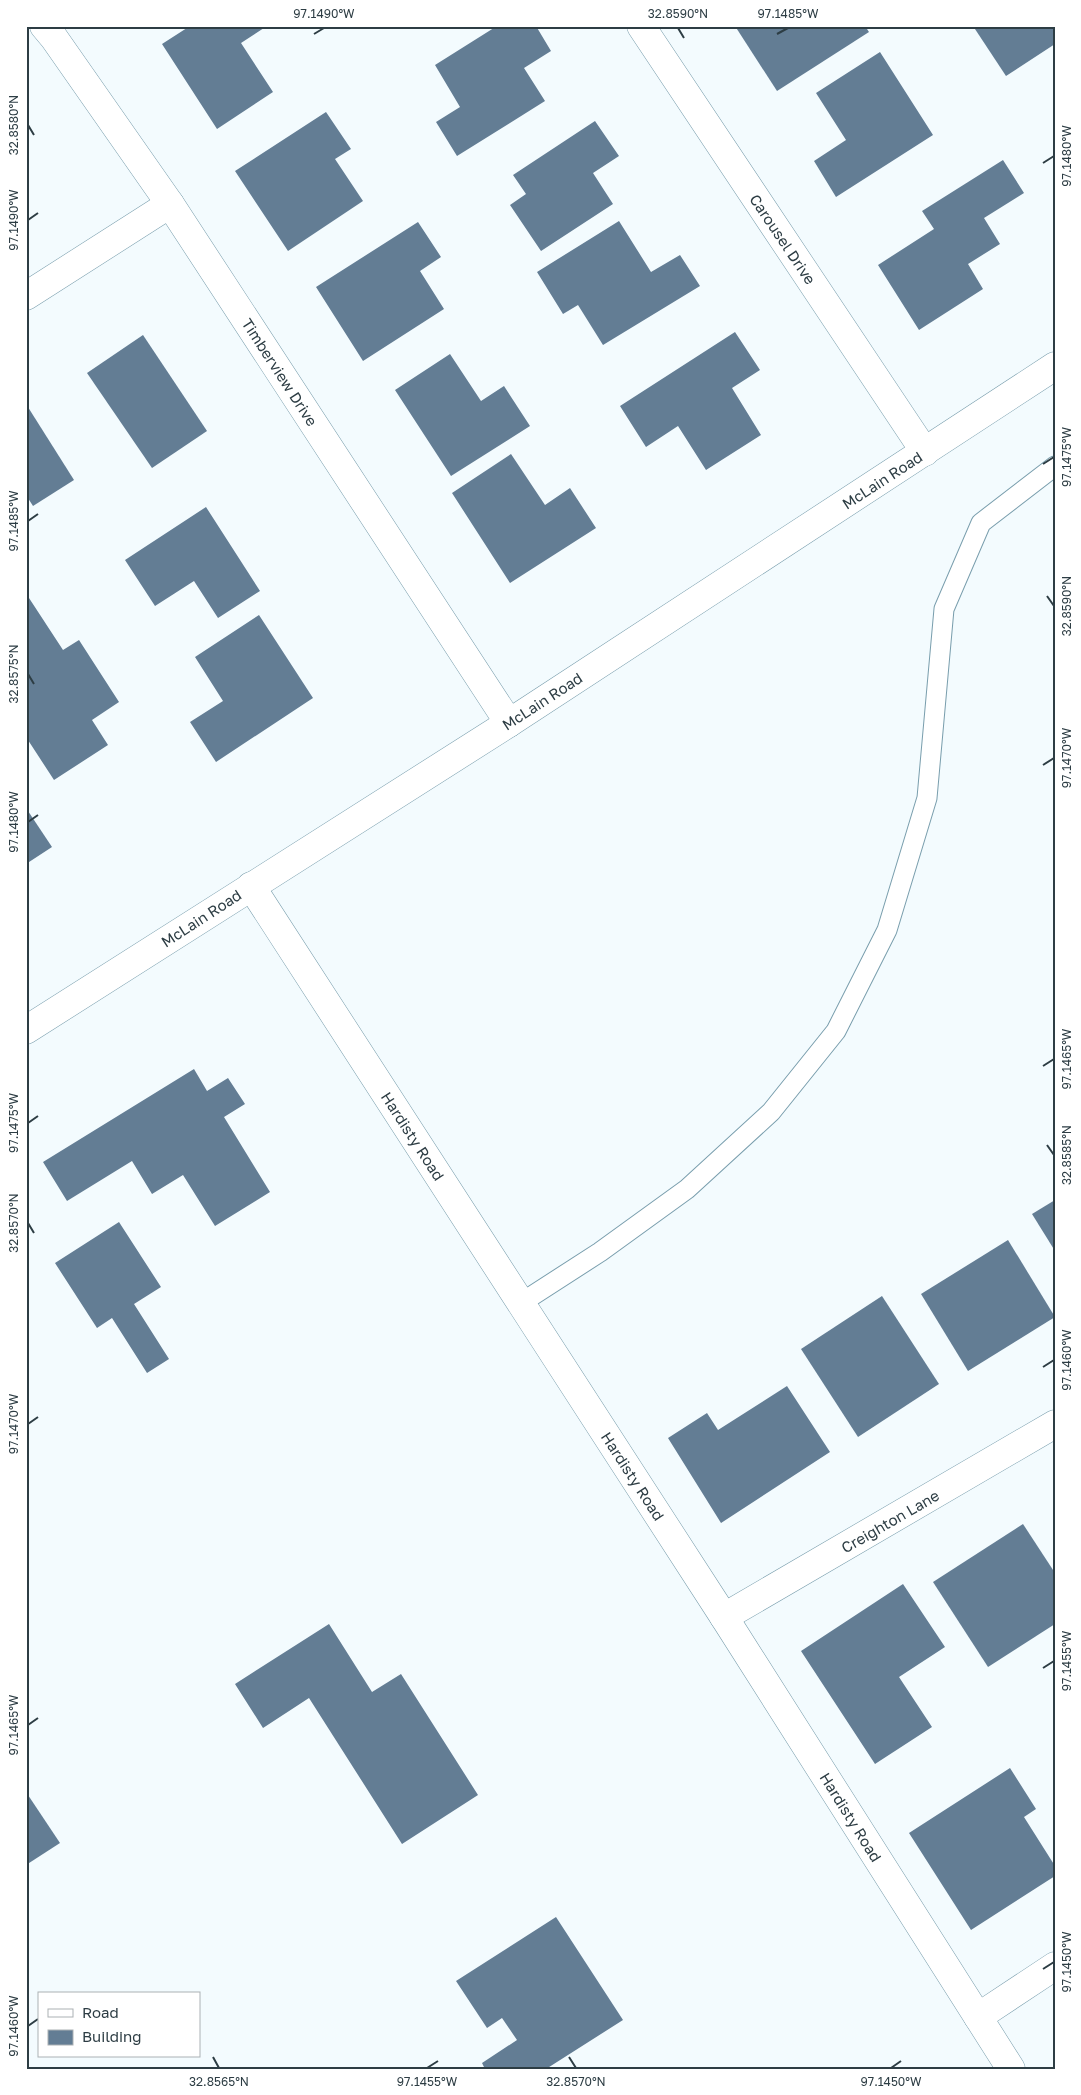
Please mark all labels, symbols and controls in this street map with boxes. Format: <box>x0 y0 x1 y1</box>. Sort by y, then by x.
text: 97.1490°W <box>293 6 355 21</box>
text: 32.8590°N <box>648 6 708 21</box>
text: 97.1485°W <box>758 6 819 21</box>
text: 32.8580°N <box>6 95 21 155</box>
text: 97.1480°W <box>1059 125 1074 187</box>
text: 97.1490°W <box>6 189 21 251</box>
street label: Carousel Drive <box>746 191 820 288</box>
street label: Timberview Drive <box>238 315 322 430</box>
text: 97.1475°W <box>1059 427 1074 487</box>
street label: McLain Road <box>839 447 925 513</box>
text: 97.1485°W <box>6 490 21 551</box>
text: 32.8590°N <box>1059 576 1074 636</box>
text: 32.8575°N <box>6 645 21 703</box>
street label: McLain Road <box>499 668 585 734</box>
text: 97.1470°W <box>1059 727 1074 788</box>
text: 97.1480°W <box>6 791 21 853</box>
street label: McLain Road <box>158 885 244 951</box>
text: 97.1465°W <box>1059 1028 1074 1089</box>
street label: Hardisty Road <box>378 1088 448 1184</box>
text: 97.1475°W <box>6 1093 21 1153</box>
text: 32.8585°N <box>1059 1125 1074 1185</box>
text: 32.8570°N <box>6 1193 21 1253</box>
text: 97.1460°W <box>1059 1329 1074 1391</box>
text: 97.1470°W <box>6 1393 21 1454</box>
street label: Hardisty Road <box>598 1428 668 1524</box>
street label: Creighton Lane <box>838 1486 942 1556</box>
text: 97.1455°W <box>1059 1630 1074 1691</box>
text: 97.1465°W <box>6 1694 21 1755</box>
street label: Hardisty Road <box>816 1769 886 1865</box>
text: 97.1450°W <box>1059 1931 1074 1992</box>
legend <box>38 1992 200 2058</box>
text: 97.1460°W <box>6 1995 21 2057</box>
text: Road <box>82 2003 119 2021</box>
text: Building <box>82 2027 142 2045</box>
text: 32.8565°N <box>189 2074 249 2089</box>
text: 97.1455°W <box>397 2074 458 2089</box>
text: 32.8570°N <box>546 2074 606 2089</box>
text: 97.1450°W <box>861 2074 922 2089</box>

